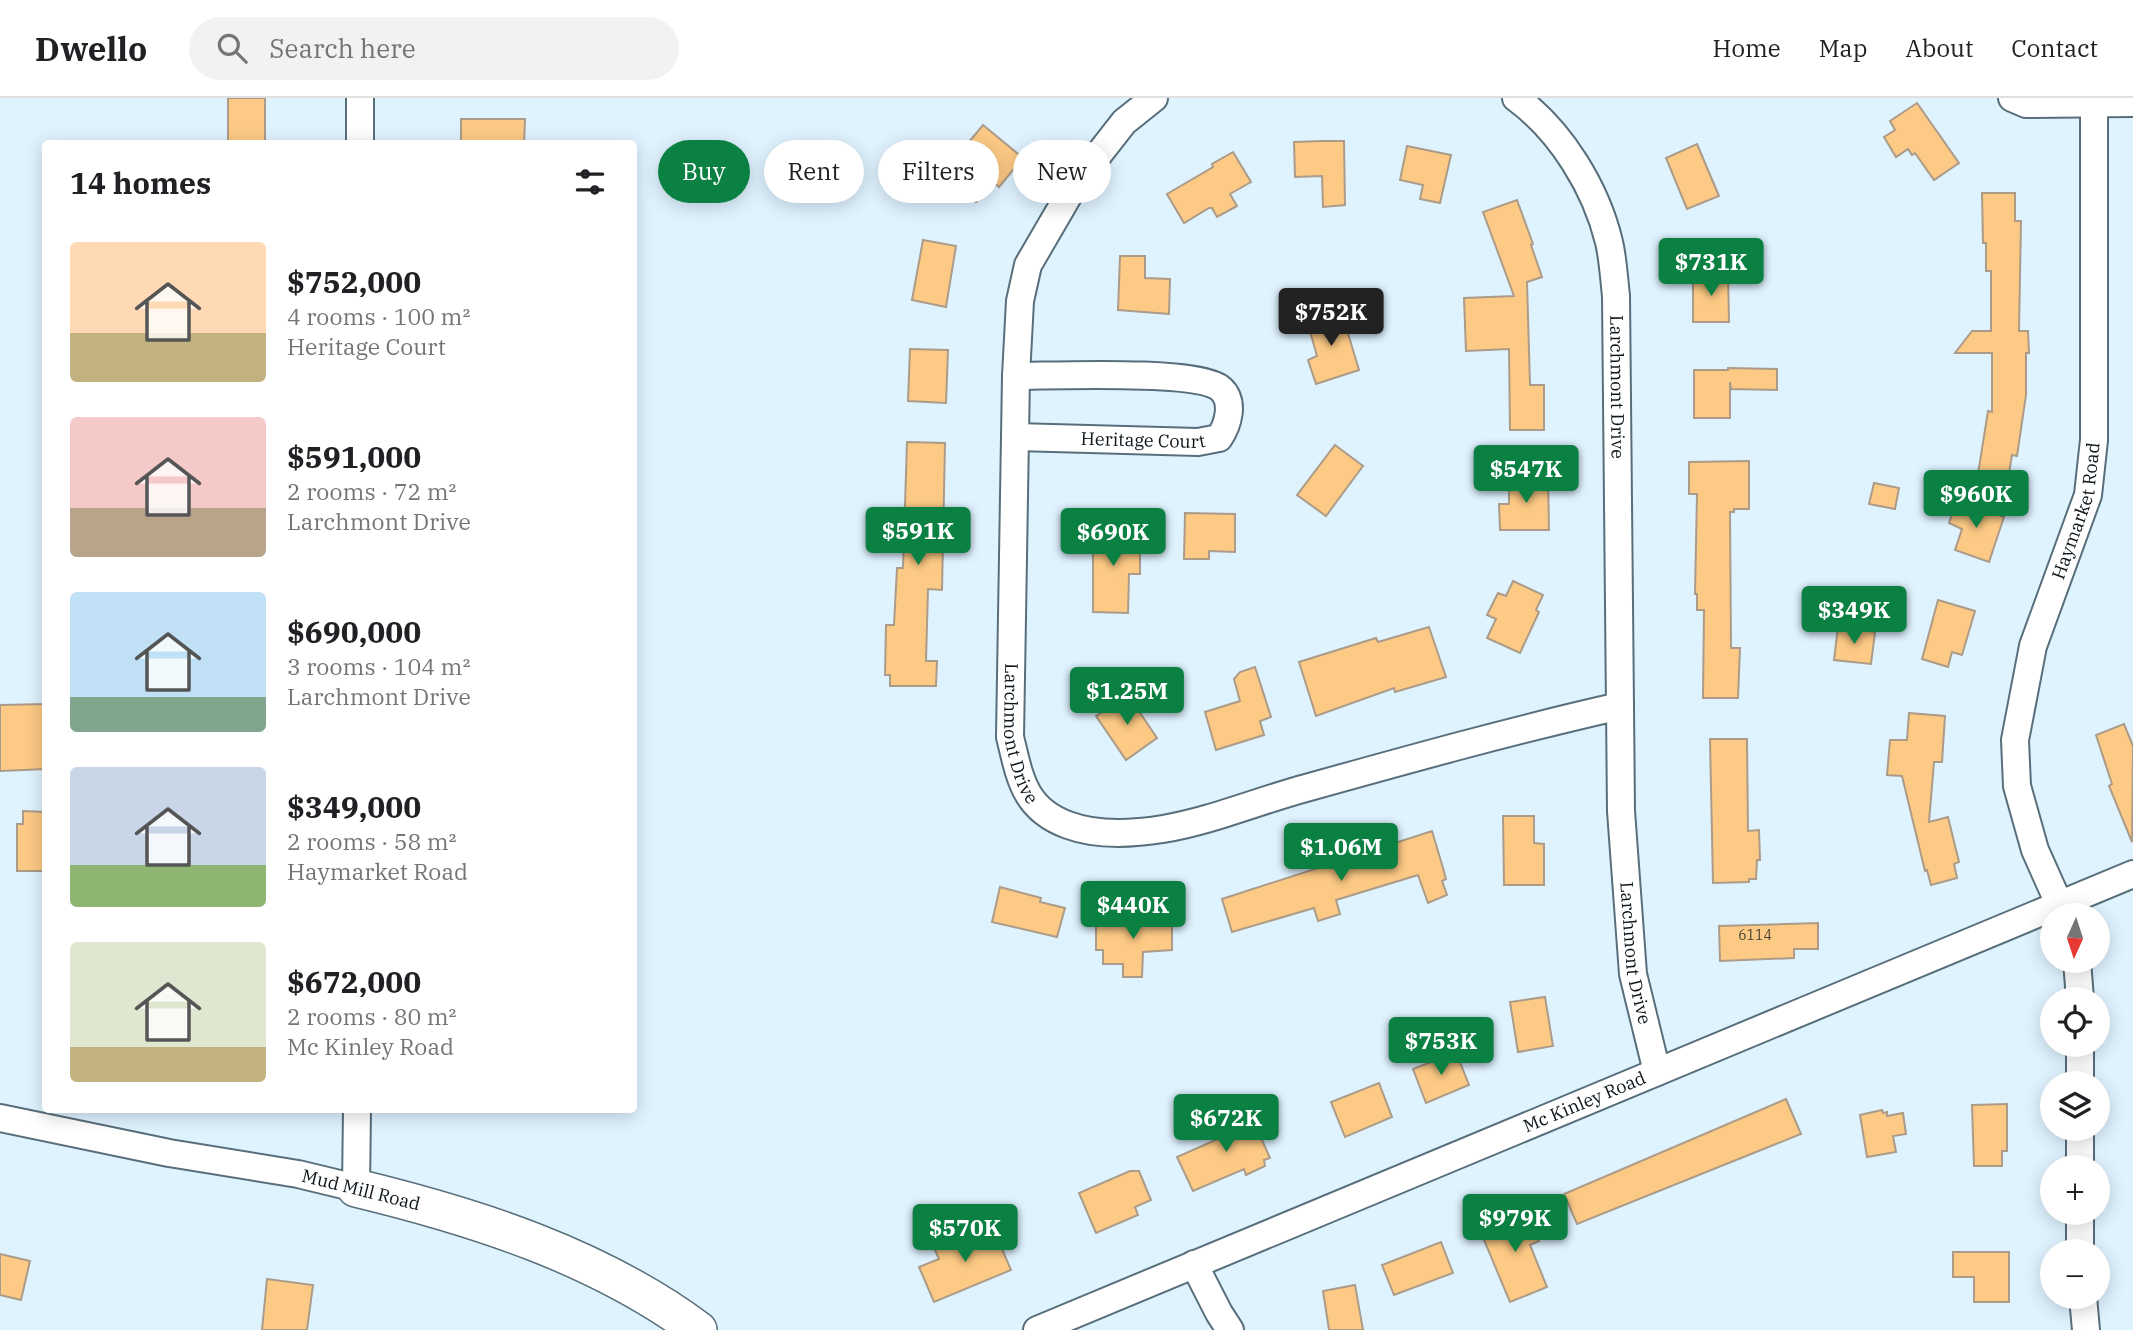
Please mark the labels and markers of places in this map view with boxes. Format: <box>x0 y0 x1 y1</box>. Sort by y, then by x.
pin: $731K <box>1662 238 1760 298</box>
pin: $752K <box>1282 288 1380 348</box>
pin: $547K <box>1477 446 1575 505</box>
pin: $960K <box>1927 470 2025 530</box>
pin: $591K <box>869 508 967 567</box>
pin: $690K <box>1064 508 1162 568</box>
pin: $349K <box>1805 587 1903 646</box>
pin: $1.25M <box>1070 668 1184 727</box>
pin: $1.06M <box>1284 824 1398 883</box>
pin: $440K <box>1084 882 1182 941</box>
pin: $753K <box>1392 1018 1490 1077</box>
pin: $672K <box>1177 1094 1275 1154</box>
pin: $979K <box>1466 1194 1564 1254</box>
pin: $570K <box>916 1204 1014 1264</box>

